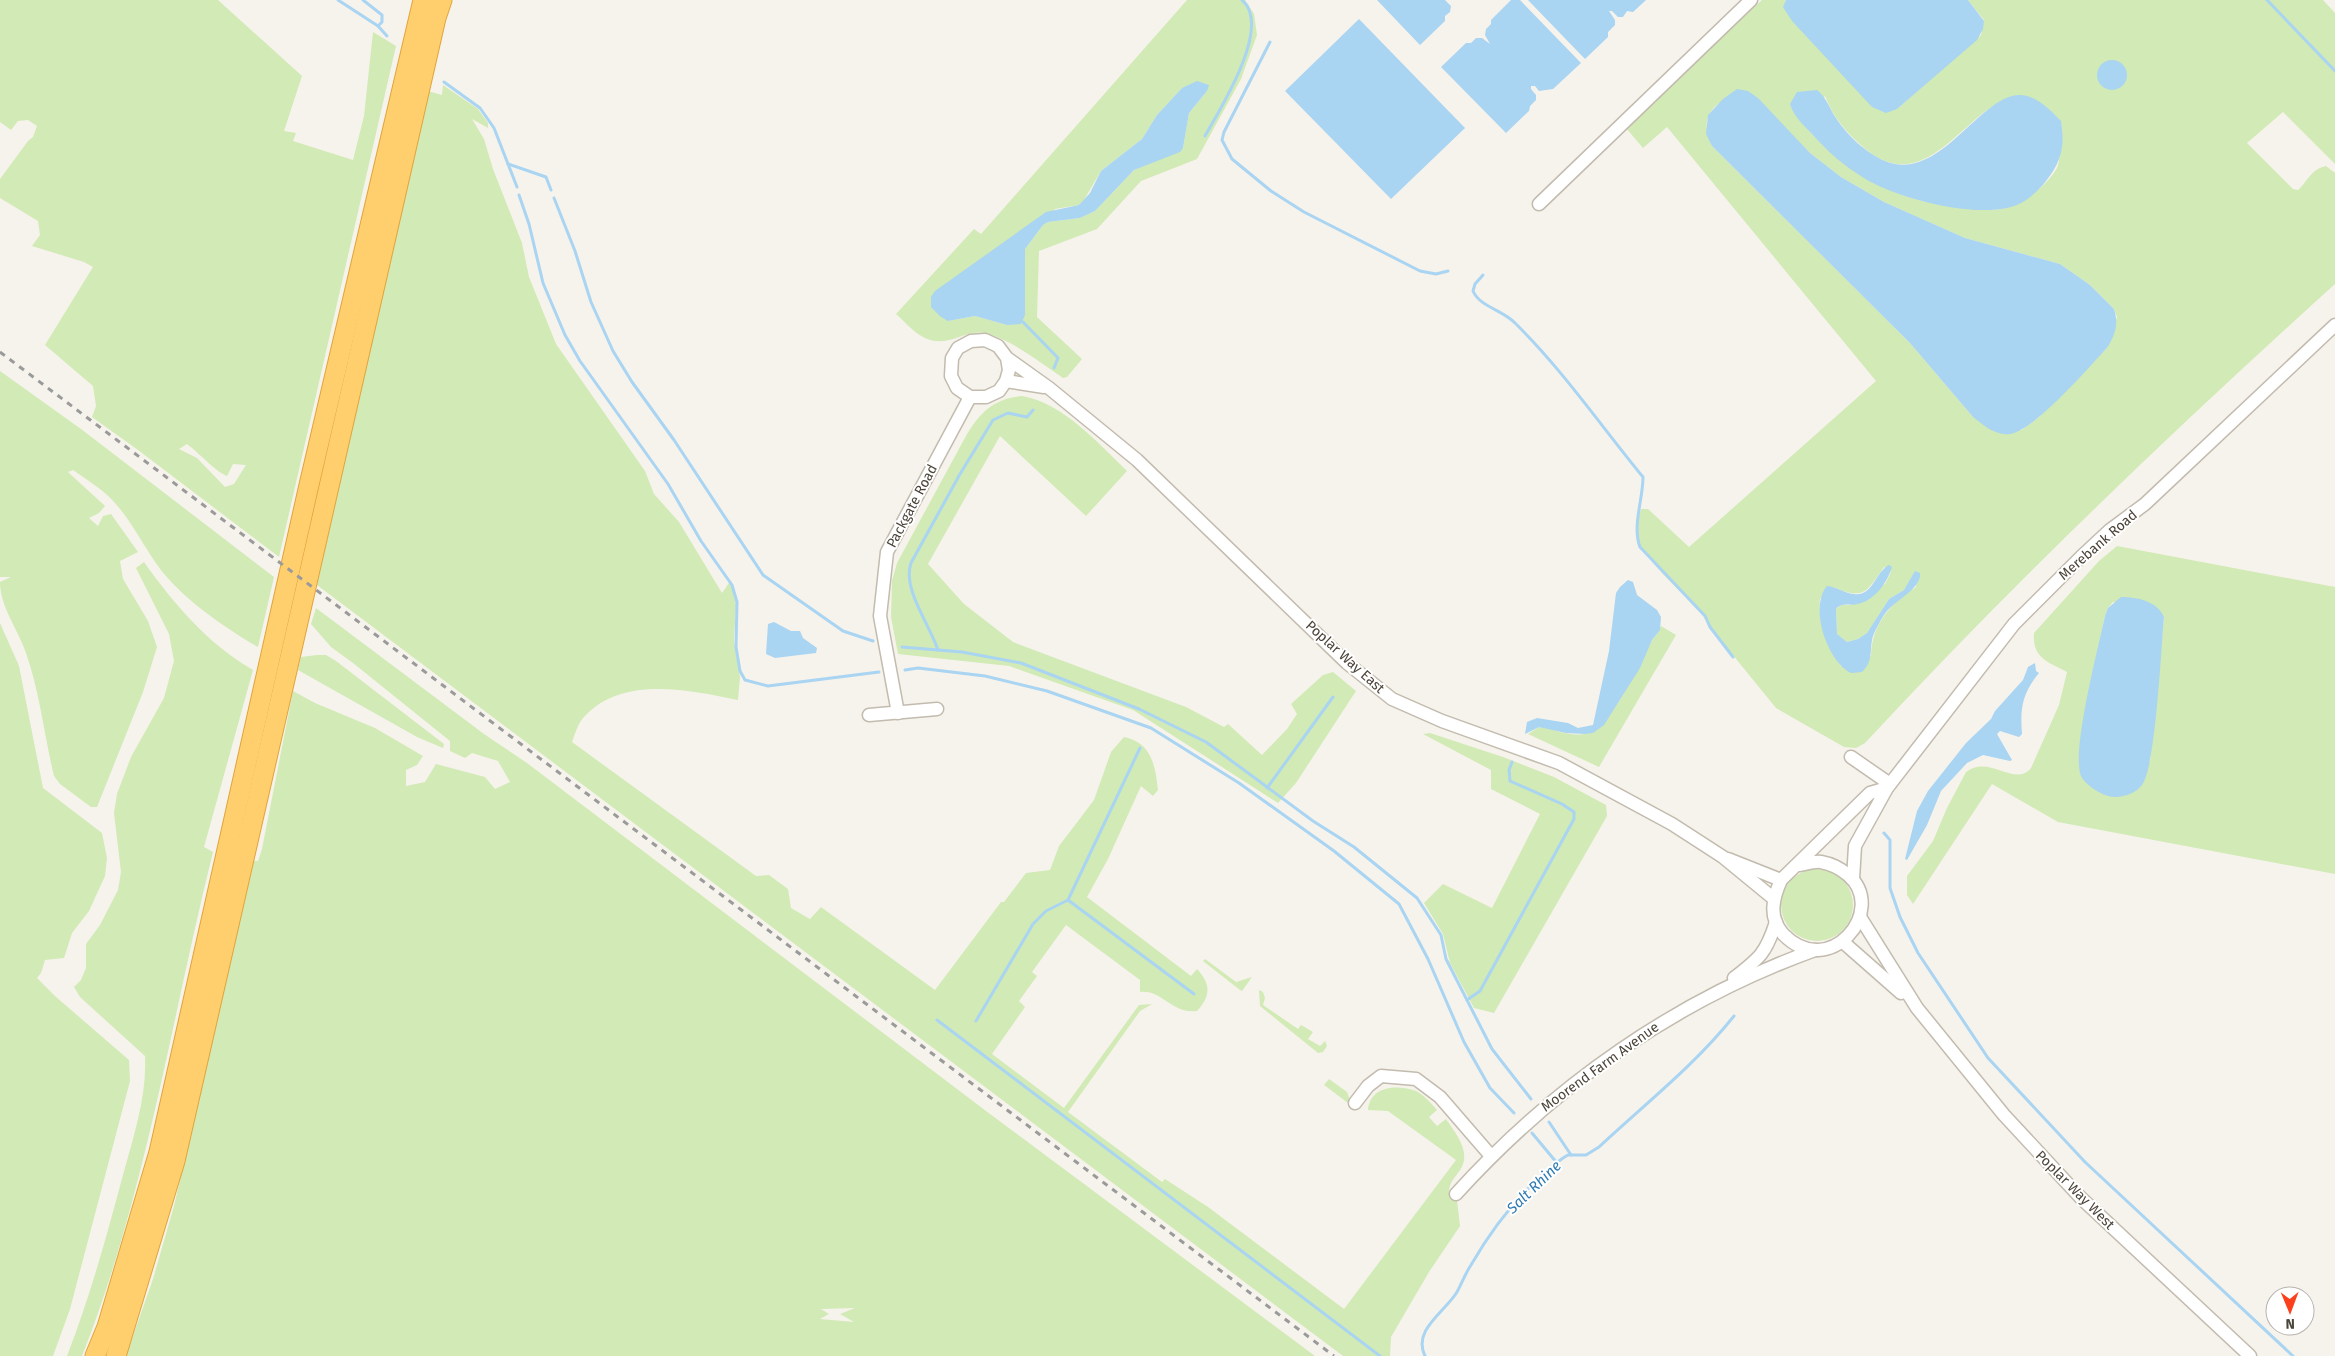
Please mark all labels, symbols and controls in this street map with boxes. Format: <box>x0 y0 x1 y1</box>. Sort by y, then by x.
street label: Packgate Road <box>883 461 941 551</box>
street label: Merebank Road <box>2055 506 2141 584</box>
street label: Poplar Way East <box>1302 617 1389 698</box>
street label: Moorend Farm Avenue <box>1538 1019 1662 1115</box>
street label: Poplar Way West <box>2032 1147 2119 1234</box>
water label: Salt Rhine <box>1502 1157 1565 1218</box>
north arrow <box>2265 1286 2315 1336</box>
text: N <box>2285 1315 2295 1332</box>

